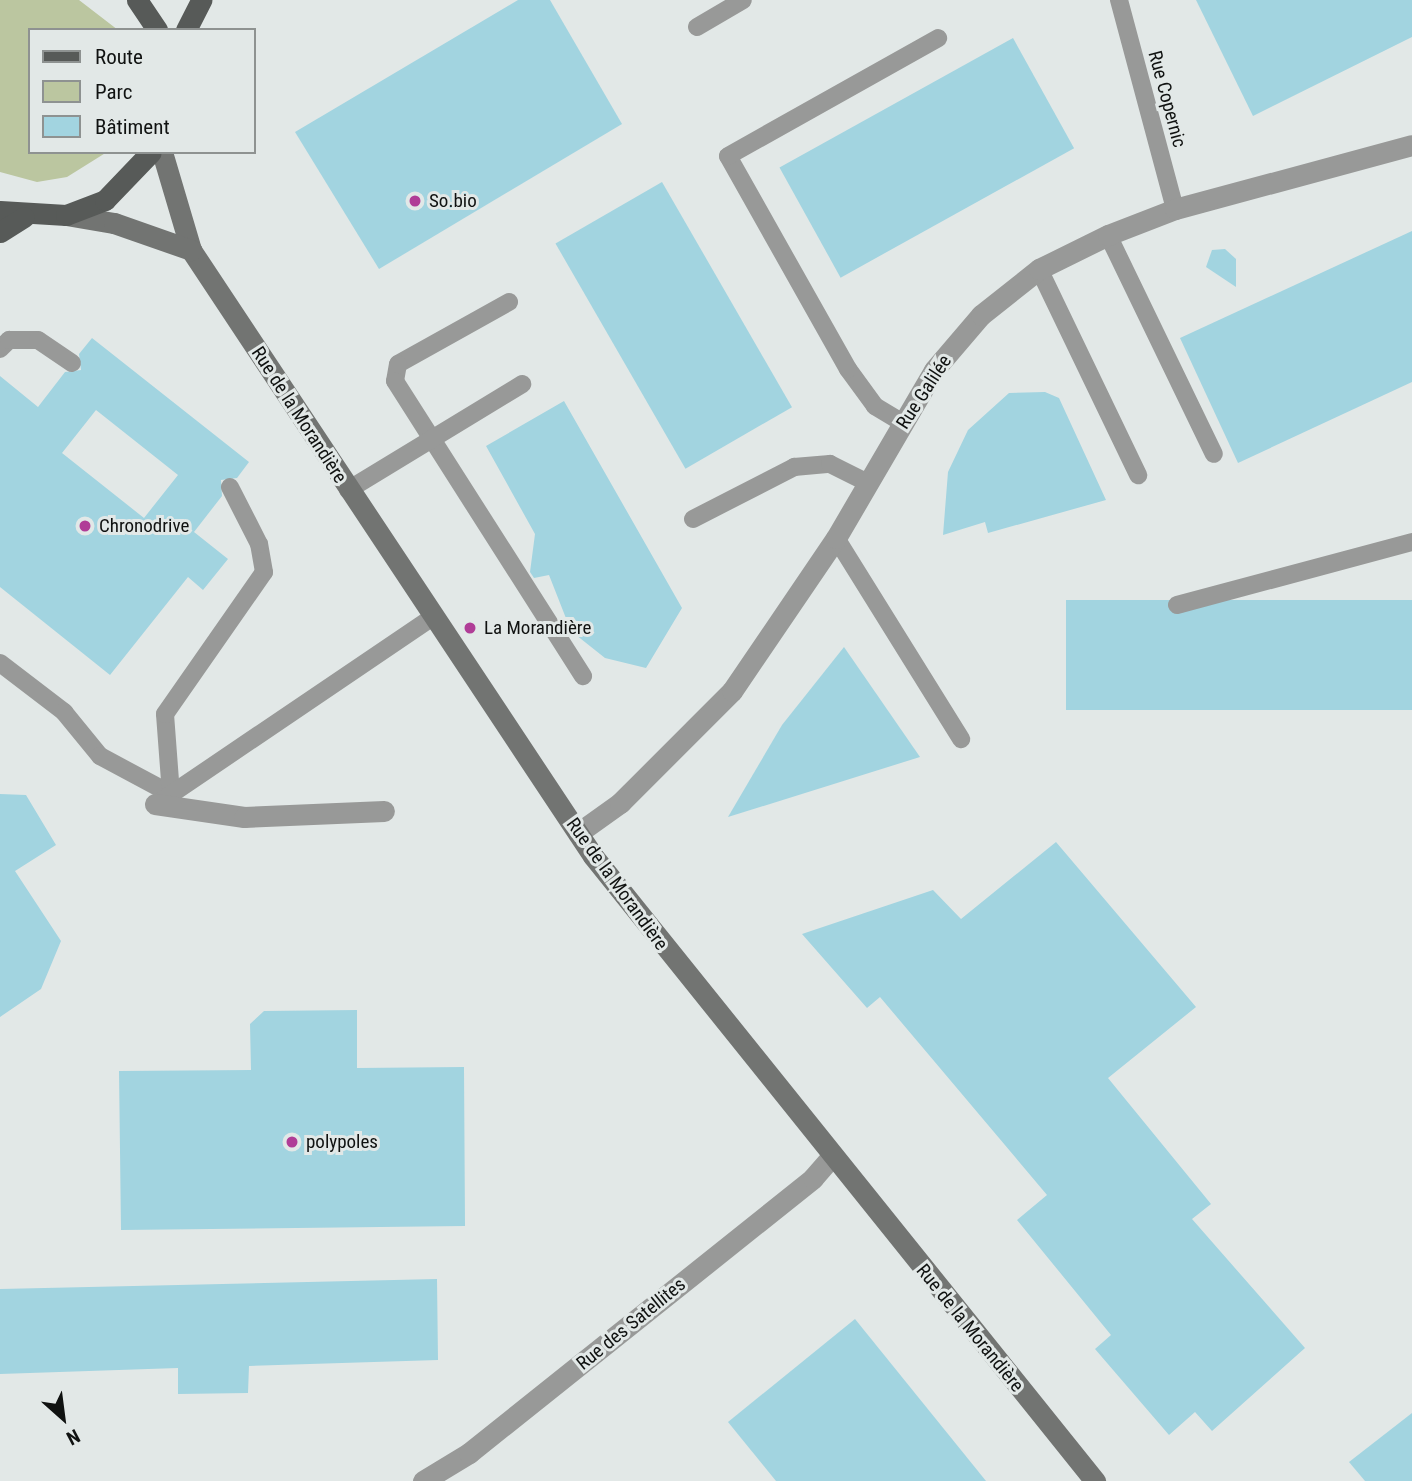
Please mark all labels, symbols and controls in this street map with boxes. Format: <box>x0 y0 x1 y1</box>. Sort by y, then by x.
legend <box>28 28 256 154</box>
text: Route <box>95 45 143 69</box>
street label: Rue Copernic <box>1143 48 1191 150</box>
text: Parc <box>95 80 133 104</box>
text: Bâtiment <box>95 115 170 139</box>
place label: So.bio <box>429 190 477 212</box>
marker: So.bio <box>407 193 423 209</box>
street label: Rue de la Morandière <box>246 343 352 487</box>
street label: Rue Galilée <box>892 351 956 433</box>
place label: Chronodrive <box>99 515 189 537</box>
marker: Chronodrive <box>77 518 93 534</box>
place label: La Morandière <box>484 617 591 639</box>
marker: La Morandière <box>462 620 478 636</box>
street label: Rue de la Morandière <box>561 813 673 955</box>
place label: polypoles <box>306 1131 378 1153</box>
marker: polypoles <box>284 1134 300 1150</box>
street label: Rue de la Morandière <box>911 1259 1029 1397</box>
street label: Rue des Satellites <box>572 1273 690 1375</box>
north arrow <box>28 1383 98 1453</box>
text: N <box>63 1424 84 1450</box>

